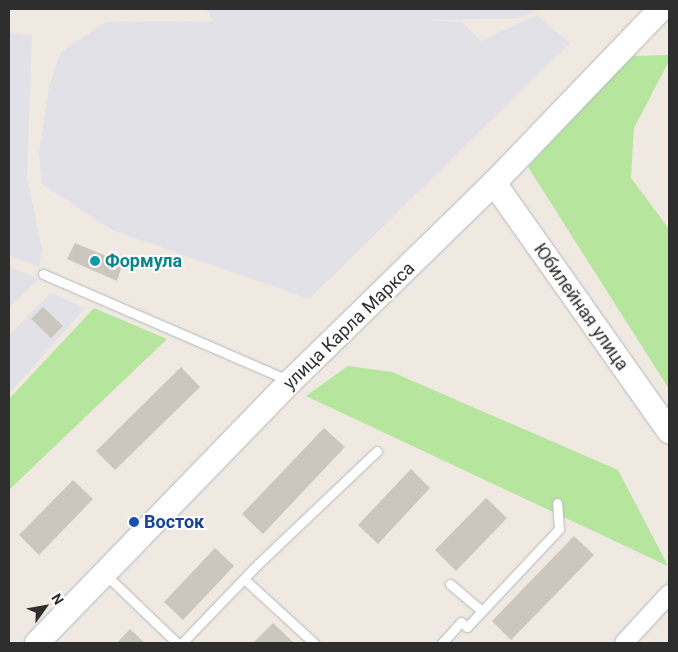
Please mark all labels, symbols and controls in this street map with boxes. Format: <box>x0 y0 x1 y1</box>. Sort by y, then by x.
street label: Юбилейная улица <box>529 239 633 375</box>
place label: Формула <box>105 250 182 272</box>
marker: Формула <box>89 255 101 267</box>
street label: улица Карла Маркса <box>279 258 419 394</box>
place label: Восток <box>144 511 204 533</box>
marker: Восток <box>128 516 140 528</box>
north arrow <box>20 582 70 632</box>
text: N <box>48 591 67 607</box>

